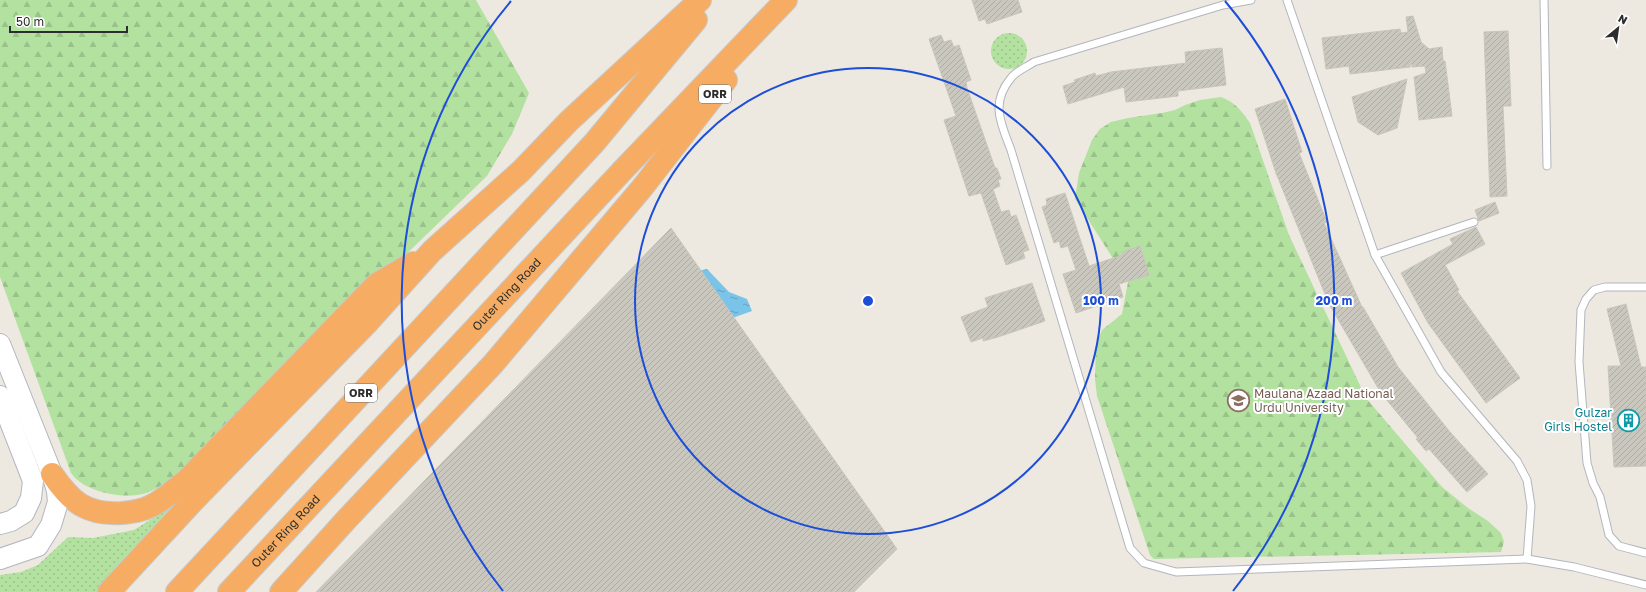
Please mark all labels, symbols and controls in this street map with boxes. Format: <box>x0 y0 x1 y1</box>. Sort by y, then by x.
scale bar <box>10 8 127 34</box>
north arrow <box>1598 8 1638 48</box>
text: N <box>1616 11 1630 27</box>
text: 50 m <box>16 14 44 29</box>
road number: ORR <box>699 85 731 103</box>
street label: Outer Ring Road <box>469 255 544 334</box>
text: 100 m <box>1083 293 1119 308</box>
text: 200 m <box>1316 293 1352 308</box>
centre of rings <box>861 294 875 308</box>
road number: ORR <box>345 384 377 402</box>
place label: Maulana Azaad National Urdu University <box>1254 386 1394 415</box>
school or university icon: Maulana Azaad National Urdu University <box>1225 388 1251 414</box>
place label: Gulzar Girls Hostel <box>1544 405 1612 434</box>
building icon: Gulzar Girls Hostel <box>1615 407 1641 433</box>
street label: Outer Ring Road <box>248 491 323 571</box>

